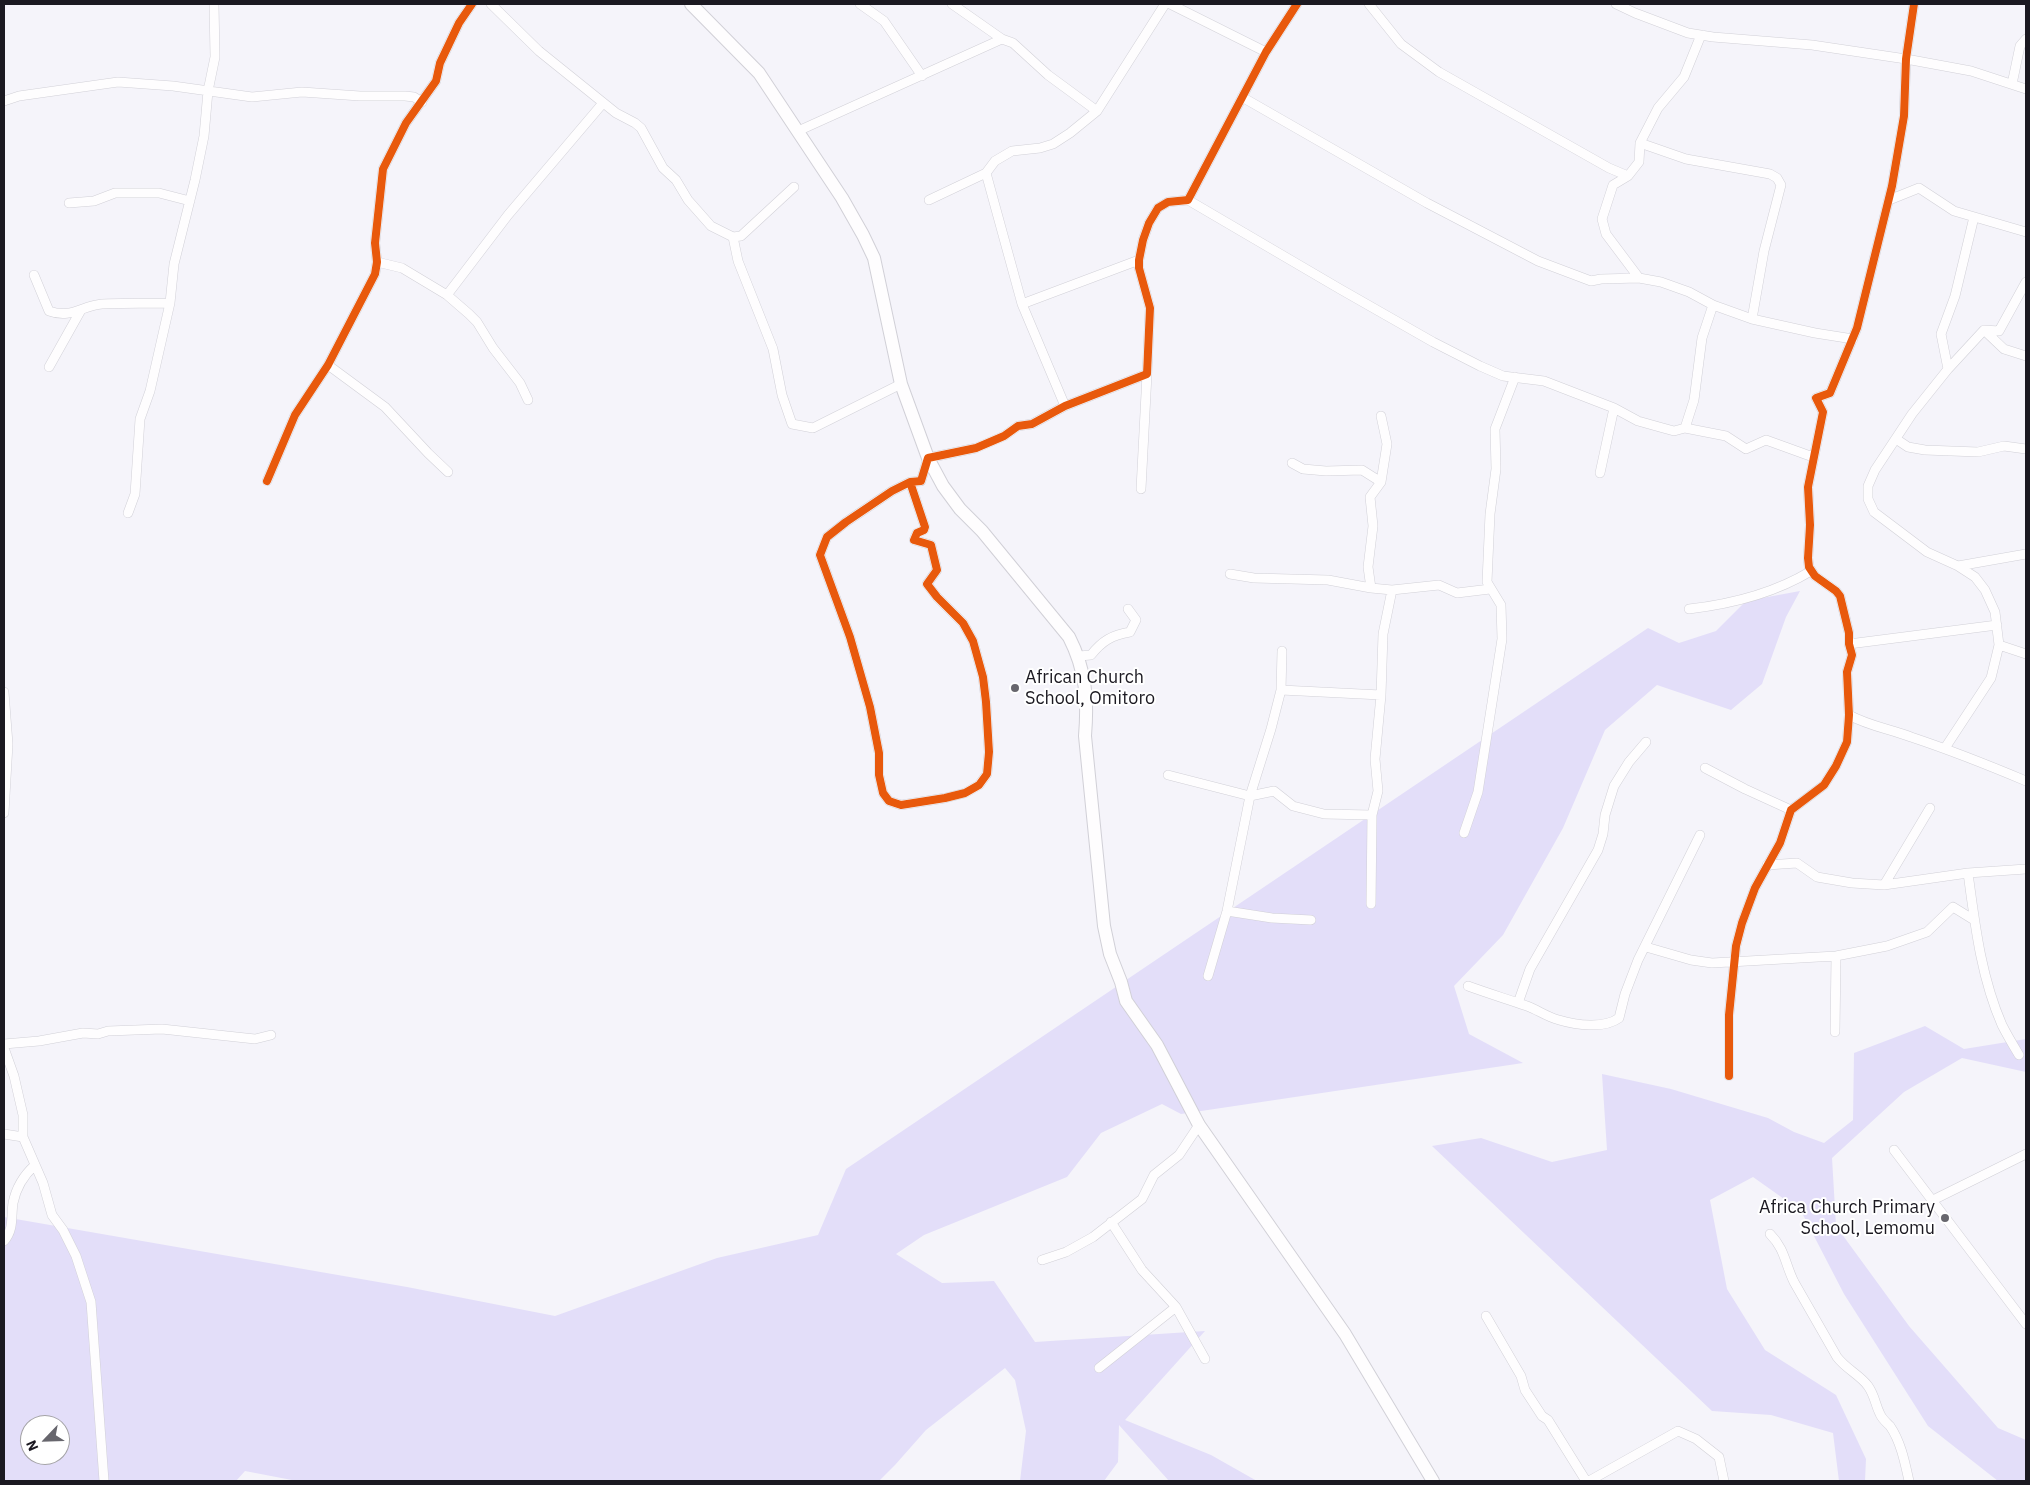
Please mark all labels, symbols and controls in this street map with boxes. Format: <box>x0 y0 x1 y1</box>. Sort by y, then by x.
place label: African Church School, Omitoro <box>1025 667 1155 710</box>
marker: African Church School, Omitoro <box>1009 682 1021 694</box>
place label: Africa Church Primary School, Lemomu <box>1759 1197 1935 1240</box>
marker: Africa Church Primary School, Lemomu <box>1939 1212 1951 1224</box>
north arrow <box>20 1415 70 1465</box>
text: N <box>22 1437 42 1454</box>

